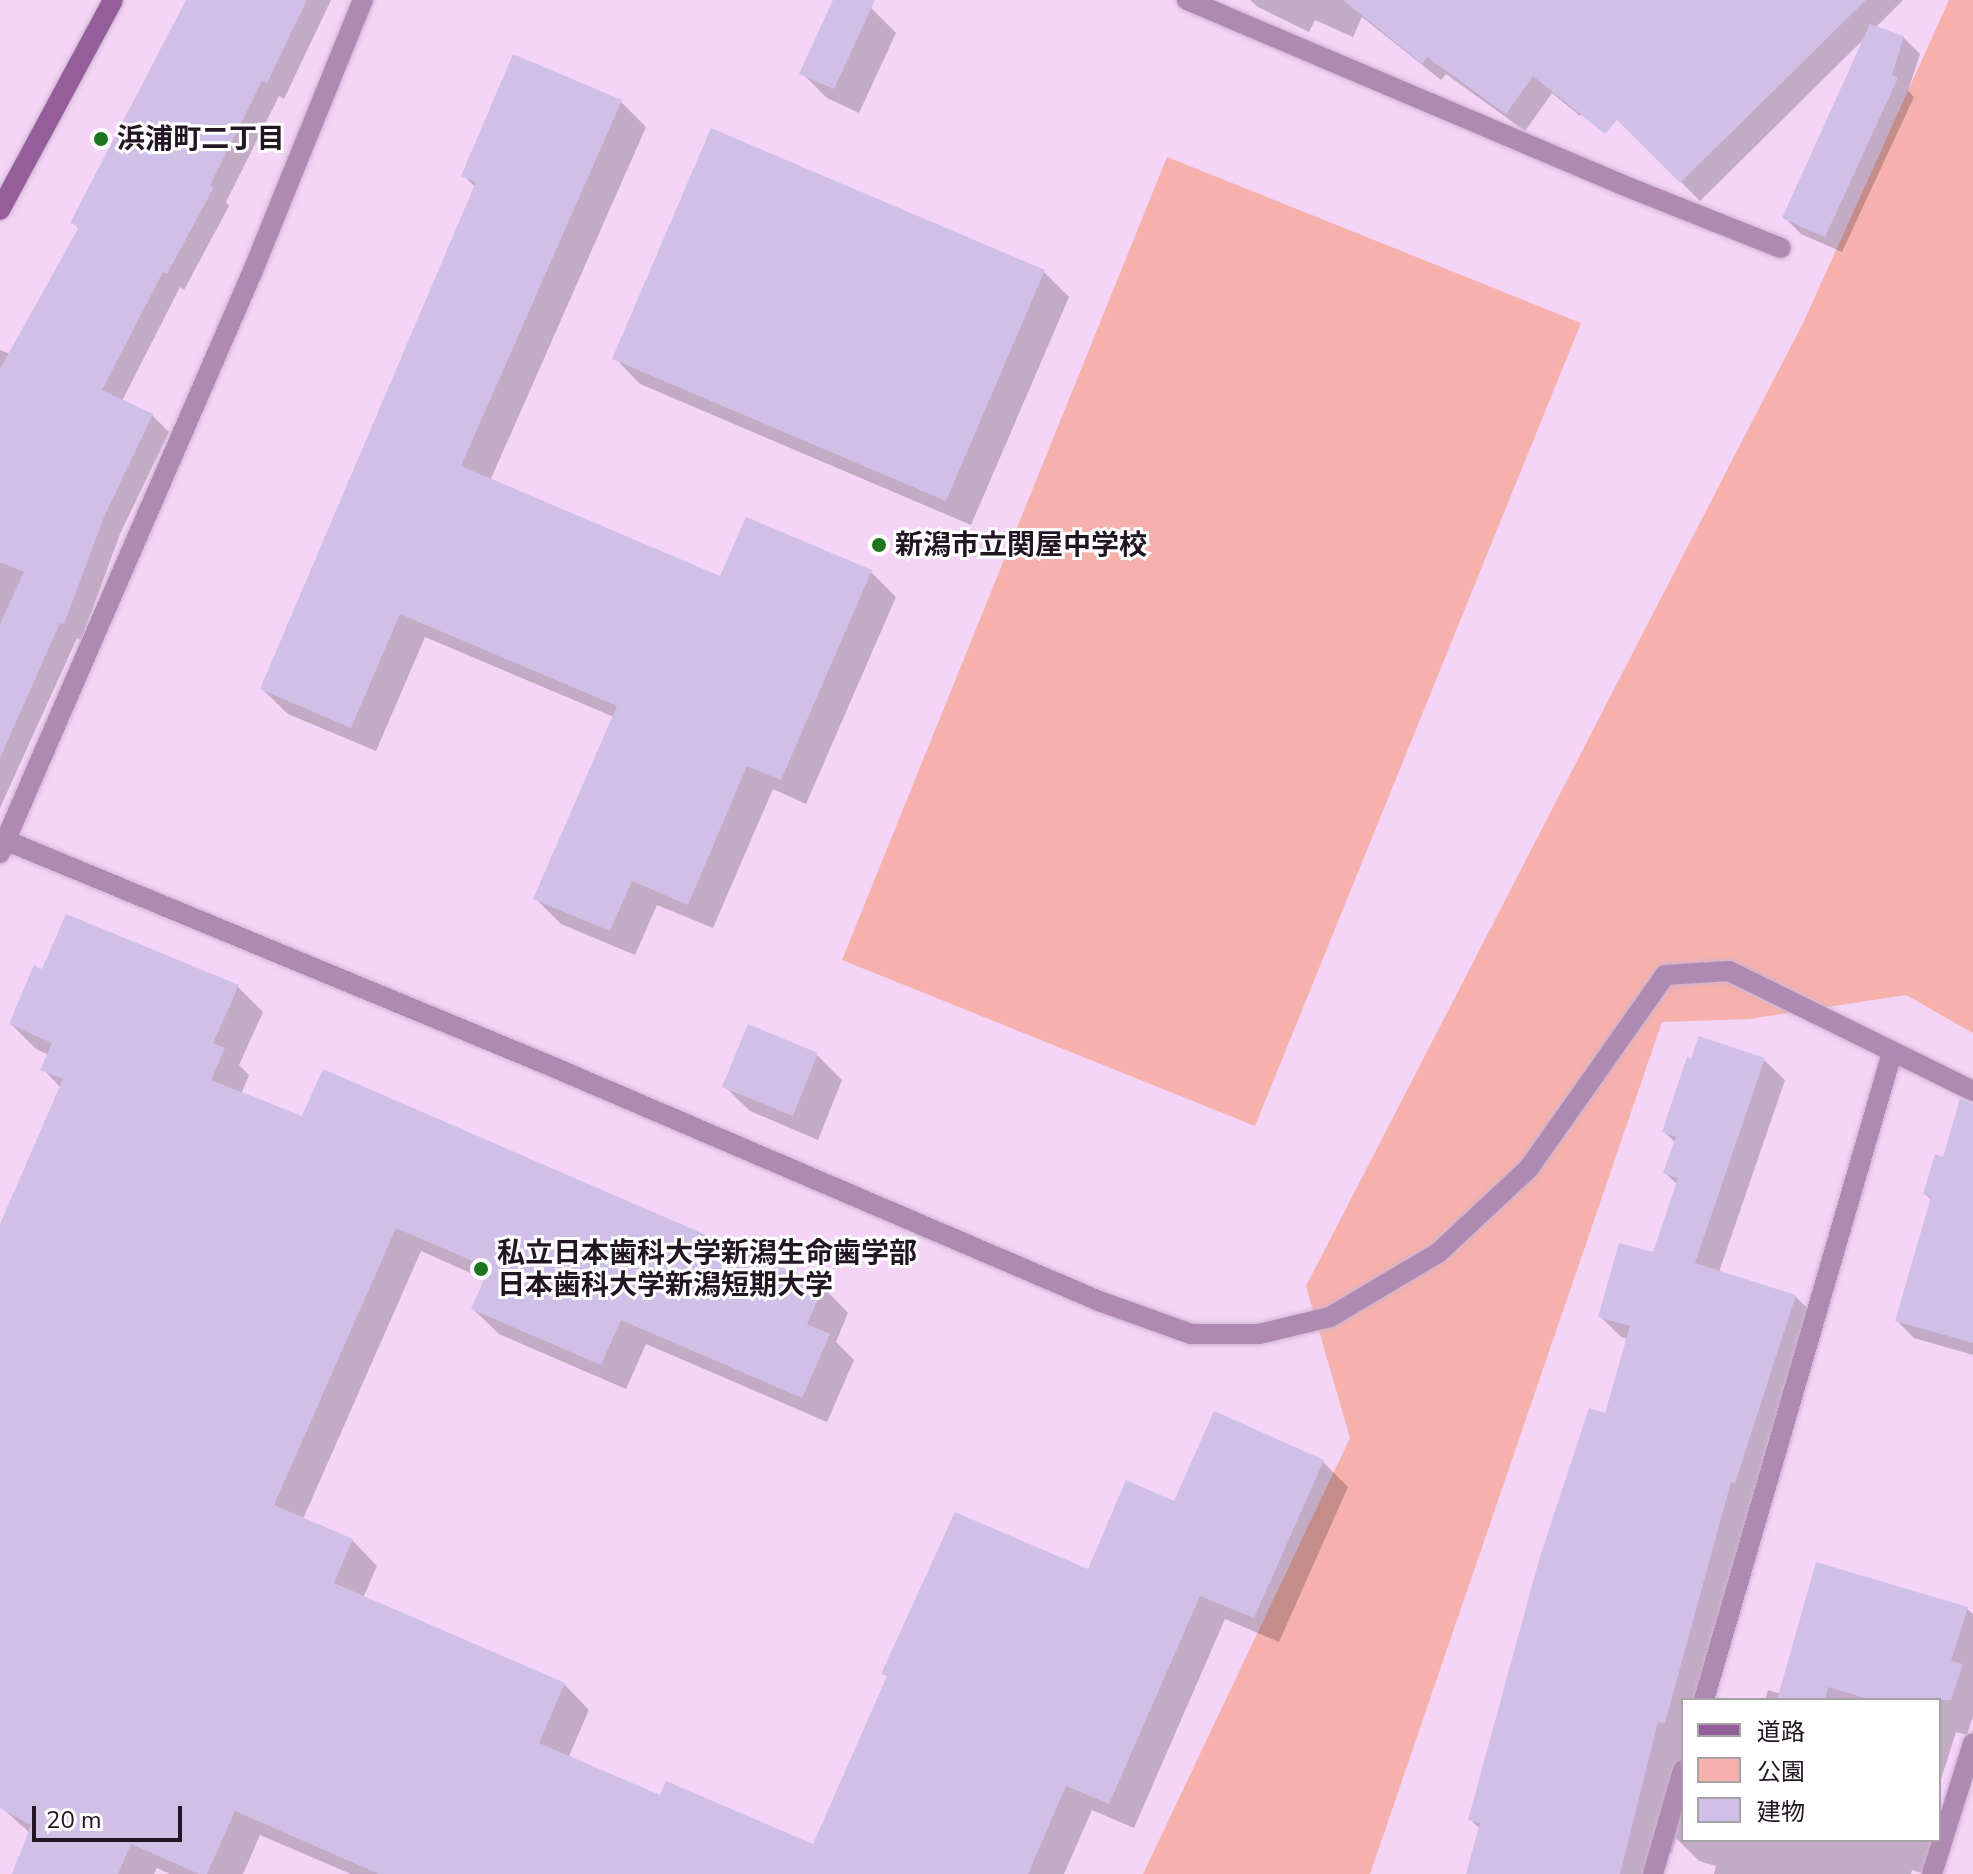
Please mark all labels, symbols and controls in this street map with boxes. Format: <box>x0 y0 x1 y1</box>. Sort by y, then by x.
place label: 浜浦町二丁目 <box>117 122 285 156</box>
marker: 浜浦町二丁目 <box>92 130 110 148</box>
place label: 新潟市立関屋中学校 <box>895 528 1147 562</box>
marker: 新潟市立関屋中学校 <box>870 536 888 554</box>
place label: 私立日本歯科大学新潟生命歯学部 日本歯科大学新潟短期大学 <box>497 1236 917 1302</box>
marker: 私立日本歯科大学新潟生命歯学部 日本歯科大学新潟短期大学 <box>472 1260 490 1278</box>
legend <box>1681 1698 1941 1842</box>
text: 道路 <box>1757 1716 1805 1748</box>
text: 公園 <box>1757 1756 1805 1788</box>
scale bar <box>36 1790 186 1840</box>
text: 建物 <box>1757 1796 1805 1828</box>
text: 20 m <box>46 1804 102 1836</box>

